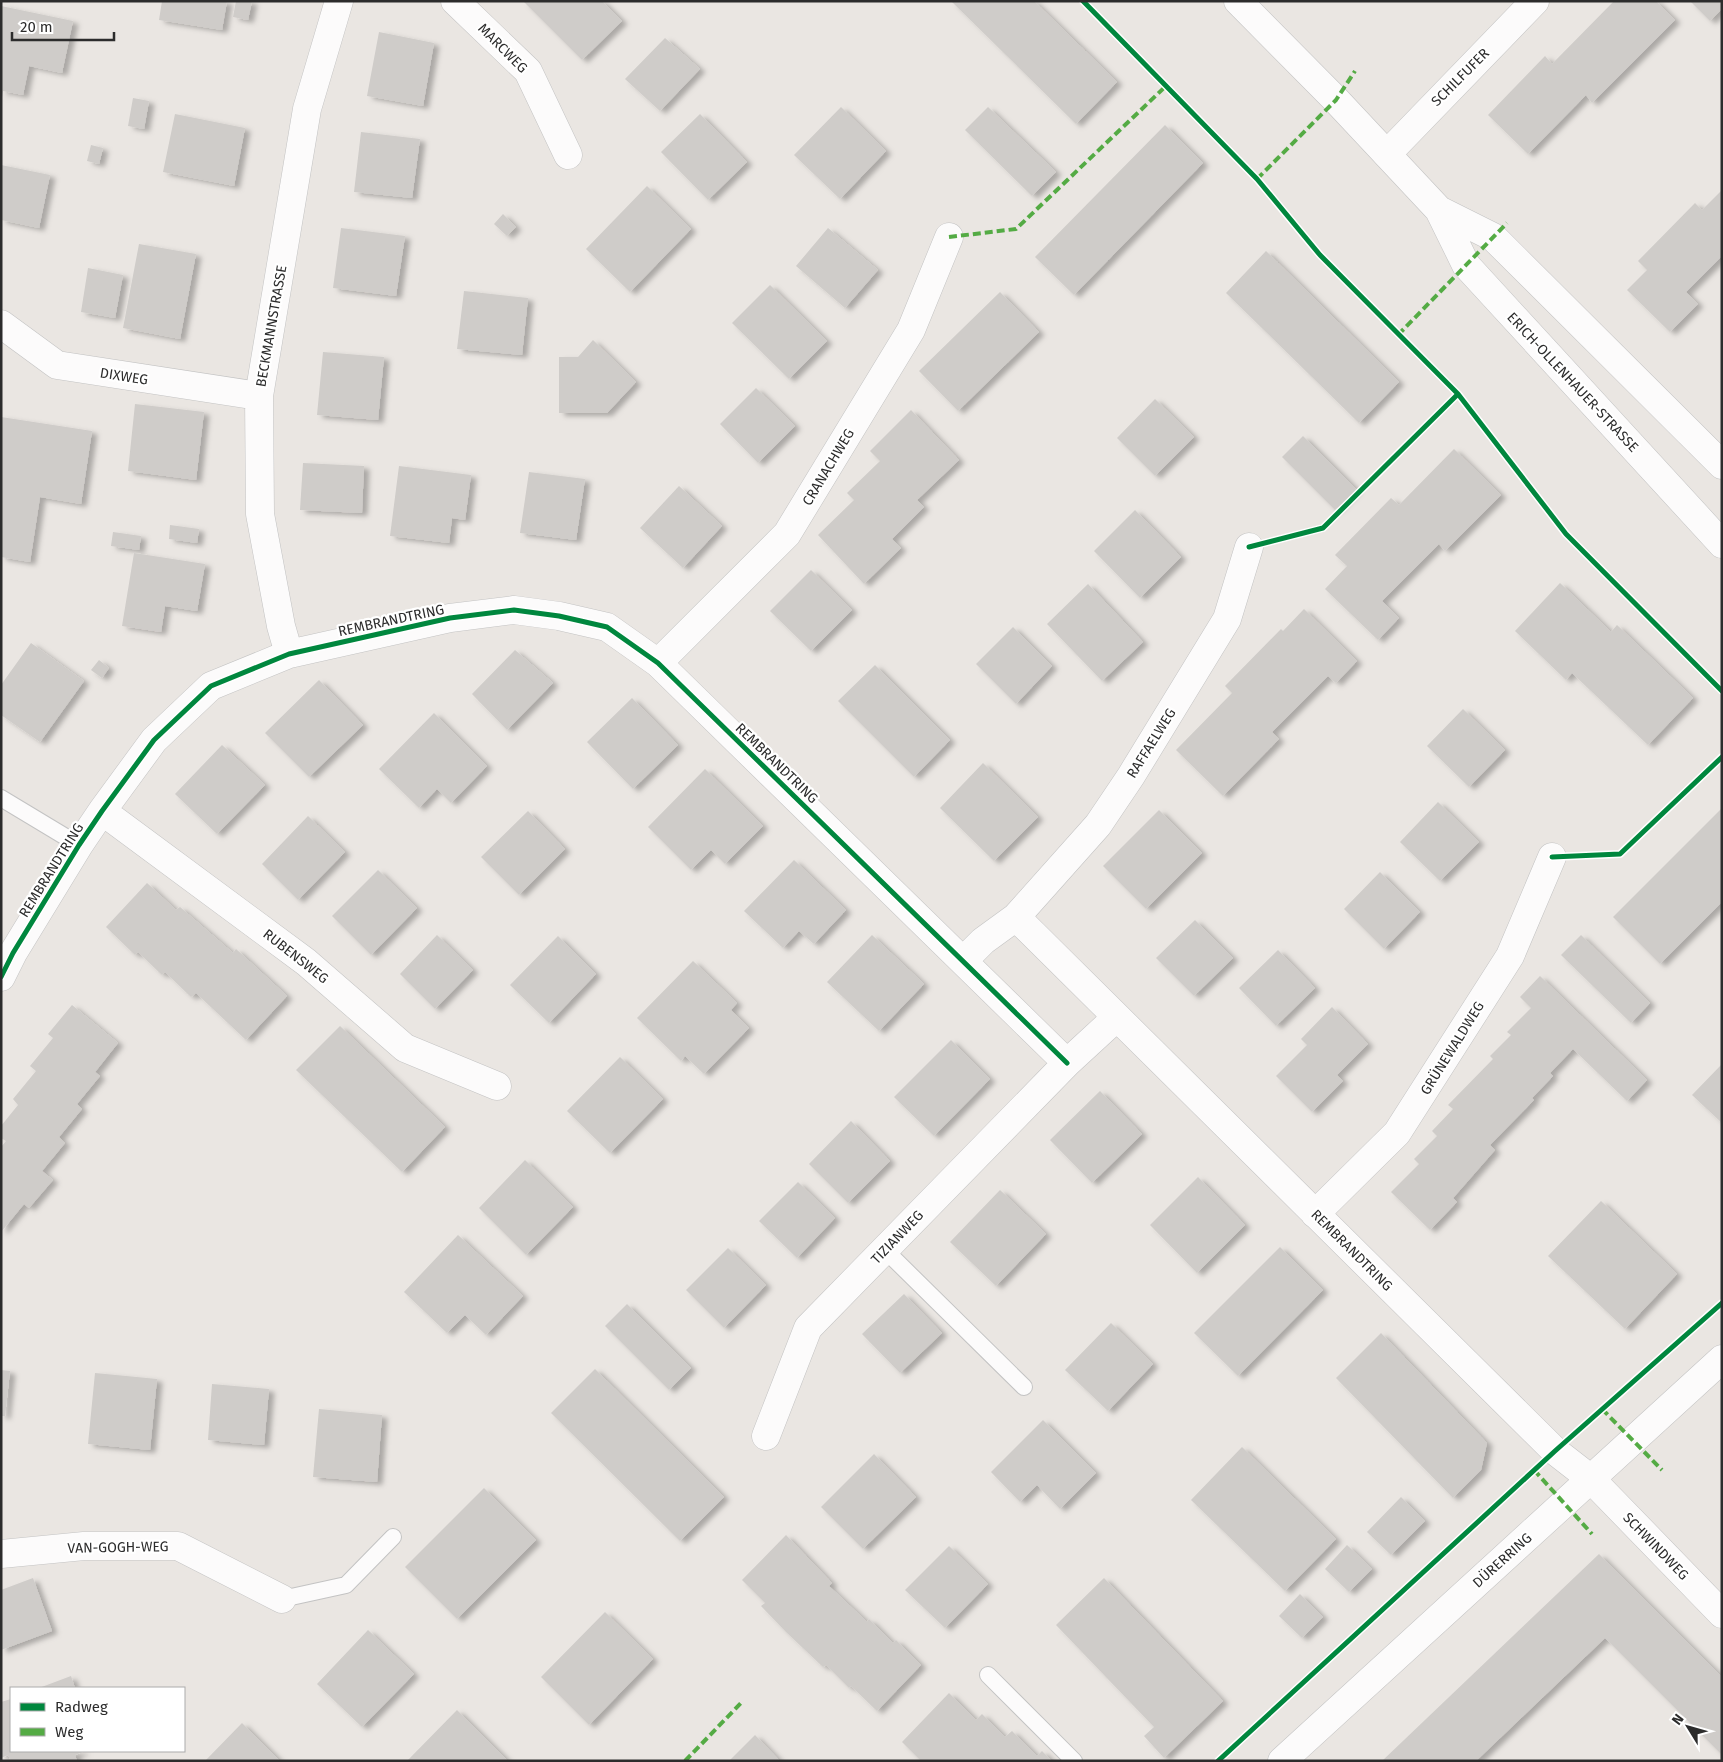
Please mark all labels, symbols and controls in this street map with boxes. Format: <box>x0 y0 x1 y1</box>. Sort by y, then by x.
scale bar <box>12 10 115 42</box>
text: 20 m <box>20 18 53 36</box>
street label: MARCWEG <box>474 20 531 77</box>
street label: SCHILFUFER <box>1428 44 1493 110</box>
street label: BECKMANNSTRASSE <box>252 264 291 388</box>
street label: ERICH-OLLENHAUER-STRASSE <box>1503 309 1642 456</box>
street label: DIXWEG <box>99 364 149 389</box>
street label: CRANACHWEG <box>799 426 858 509</box>
street label: REMBRANDTRING <box>336 601 446 640</box>
street label: RAFFAELWEG <box>1123 705 1180 781</box>
street label: REMBRANDTRING <box>732 720 821 807</box>
street label: REMBRANDTRING <box>16 820 87 921</box>
street label: RUBENSWEG <box>260 926 332 987</box>
street label: GRÜNEWALDWEG <box>1416 998 1488 1098</box>
street label: REMBRANDTRING <box>1307 1206 1396 1295</box>
street label: TIZIANWEG <box>868 1207 927 1268</box>
street label: SCHWINDWEG <box>1619 1509 1692 1584</box>
street label: DÜRERRING <box>1469 1529 1535 1591</box>
street label: VAN-GOGH-WEG <box>67 1538 169 1557</box>
legend <box>10 1687 185 1752</box>
text: Radweg <box>55 1698 108 1716</box>
north arrow <box>1663 1702 1713 1752</box>
text: N <box>1668 1711 1688 1728</box>
text: Weg <box>55 1723 83 1741</box>

